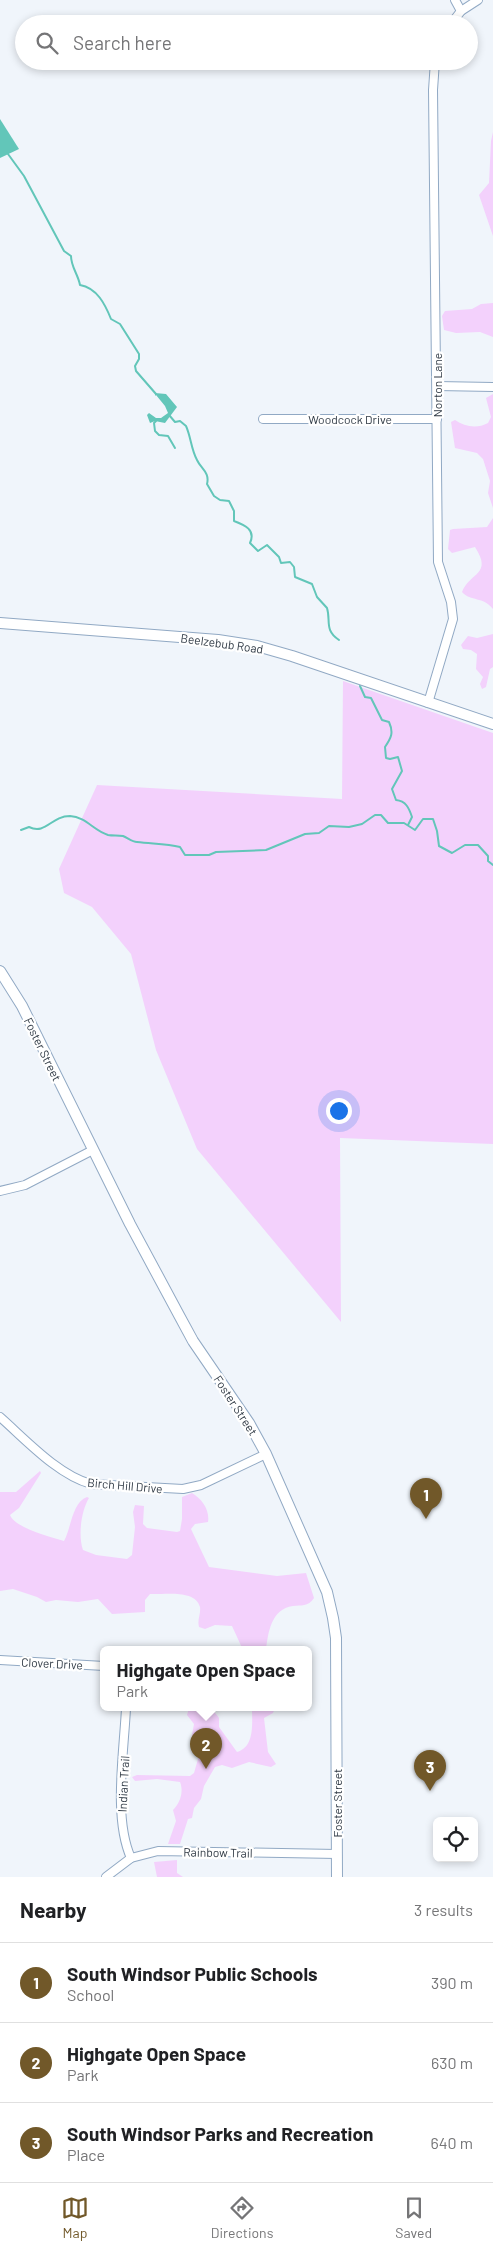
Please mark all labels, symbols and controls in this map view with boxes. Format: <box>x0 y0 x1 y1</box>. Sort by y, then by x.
search box <box>15 15 478 70</box>
icon: search <box>33 29 61 57</box>
text: Search here <box>73 31 172 54</box>
street label: Norton Lane <box>430 353 444 417</box>
street label: Woodcock Drive <box>308 412 392 426</box>
street label: Beelzebub Road <box>180 630 264 656</box>
street label: Foster Street <box>22 1015 64 1083</box>
your location <box>326 1098 352 1124</box>
street label: Foster Street <box>211 1372 261 1438</box>
street label: Birch Hill Drive <box>87 1475 163 1495</box>
pin: 1 <box>410 1478 442 1519</box>
popup <box>100 1646 312 1711</box>
street label: Clover Drive <box>21 1654 83 1672</box>
text: Highgate Open Space <box>116 1658 296 1681</box>
text: Park <box>116 1681 148 1700</box>
pin: 2 <box>190 1728 222 1769</box>
pin: 3 <box>414 1750 446 1791</box>
street label: Indian Trail <box>115 1755 131 1813</box>
street label: Foster Street <box>330 1769 344 1837</box>
map controls <box>433 1817 478 1862</box>
button: locate <box>433 1817 478 1862</box>
street label: Rainbow Trail <box>183 1844 253 1860</box>
text: Nearby <box>20 1897 86 1922</box>
text: 3 results <box>414 1900 473 1919</box>
text: South Windsor Public Schools <box>67 1962 318 1985</box>
text: 1 <box>33 1973 39 1992</box>
text: 390 m <box>431 1973 473 1992</box>
text: School <box>67 1985 114 2004</box>
text: Highgate Open Space <box>67 2042 246 2065</box>
text: 2 <box>32 2053 40 2072</box>
text: 630 m <box>431 2053 473 2072</box>
text: Park <box>67 2065 98 2084</box>
text: South Windsor Parks and Recreation <box>67 2122 373 2145</box>
text: 3 <box>32 2133 40 2152</box>
text: 640 m <box>430 2133 473 2152</box>
text: Place <box>67 2145 105 2164</box>
tab: Map <box>61 2194 89 2241</box>
tab: Directions <box>211 2194 273 2241</box>
tab: Saved <box>395 2194 432 2241</box>

